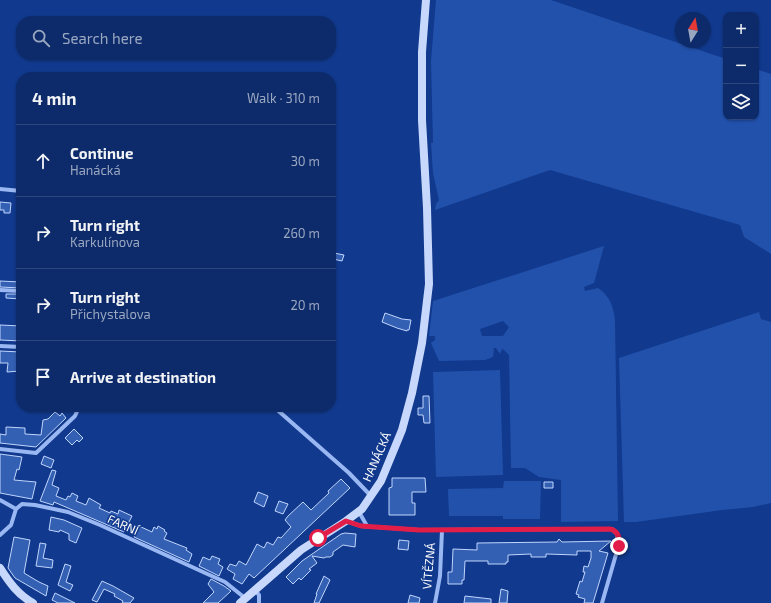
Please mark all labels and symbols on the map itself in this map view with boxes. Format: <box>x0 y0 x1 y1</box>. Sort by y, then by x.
north arrow <box>675 12 711 48</box>
street label: HANÁCKÁ <box>359 429 393 484</box>
street label: FARNÍ <box>106 511 142 537</box>
route start <box>309 529 327 547</box>
route end <box>610 537 628 555</box>
street label: VÍTĚZNÁ <box>419 541 437 590</box>

